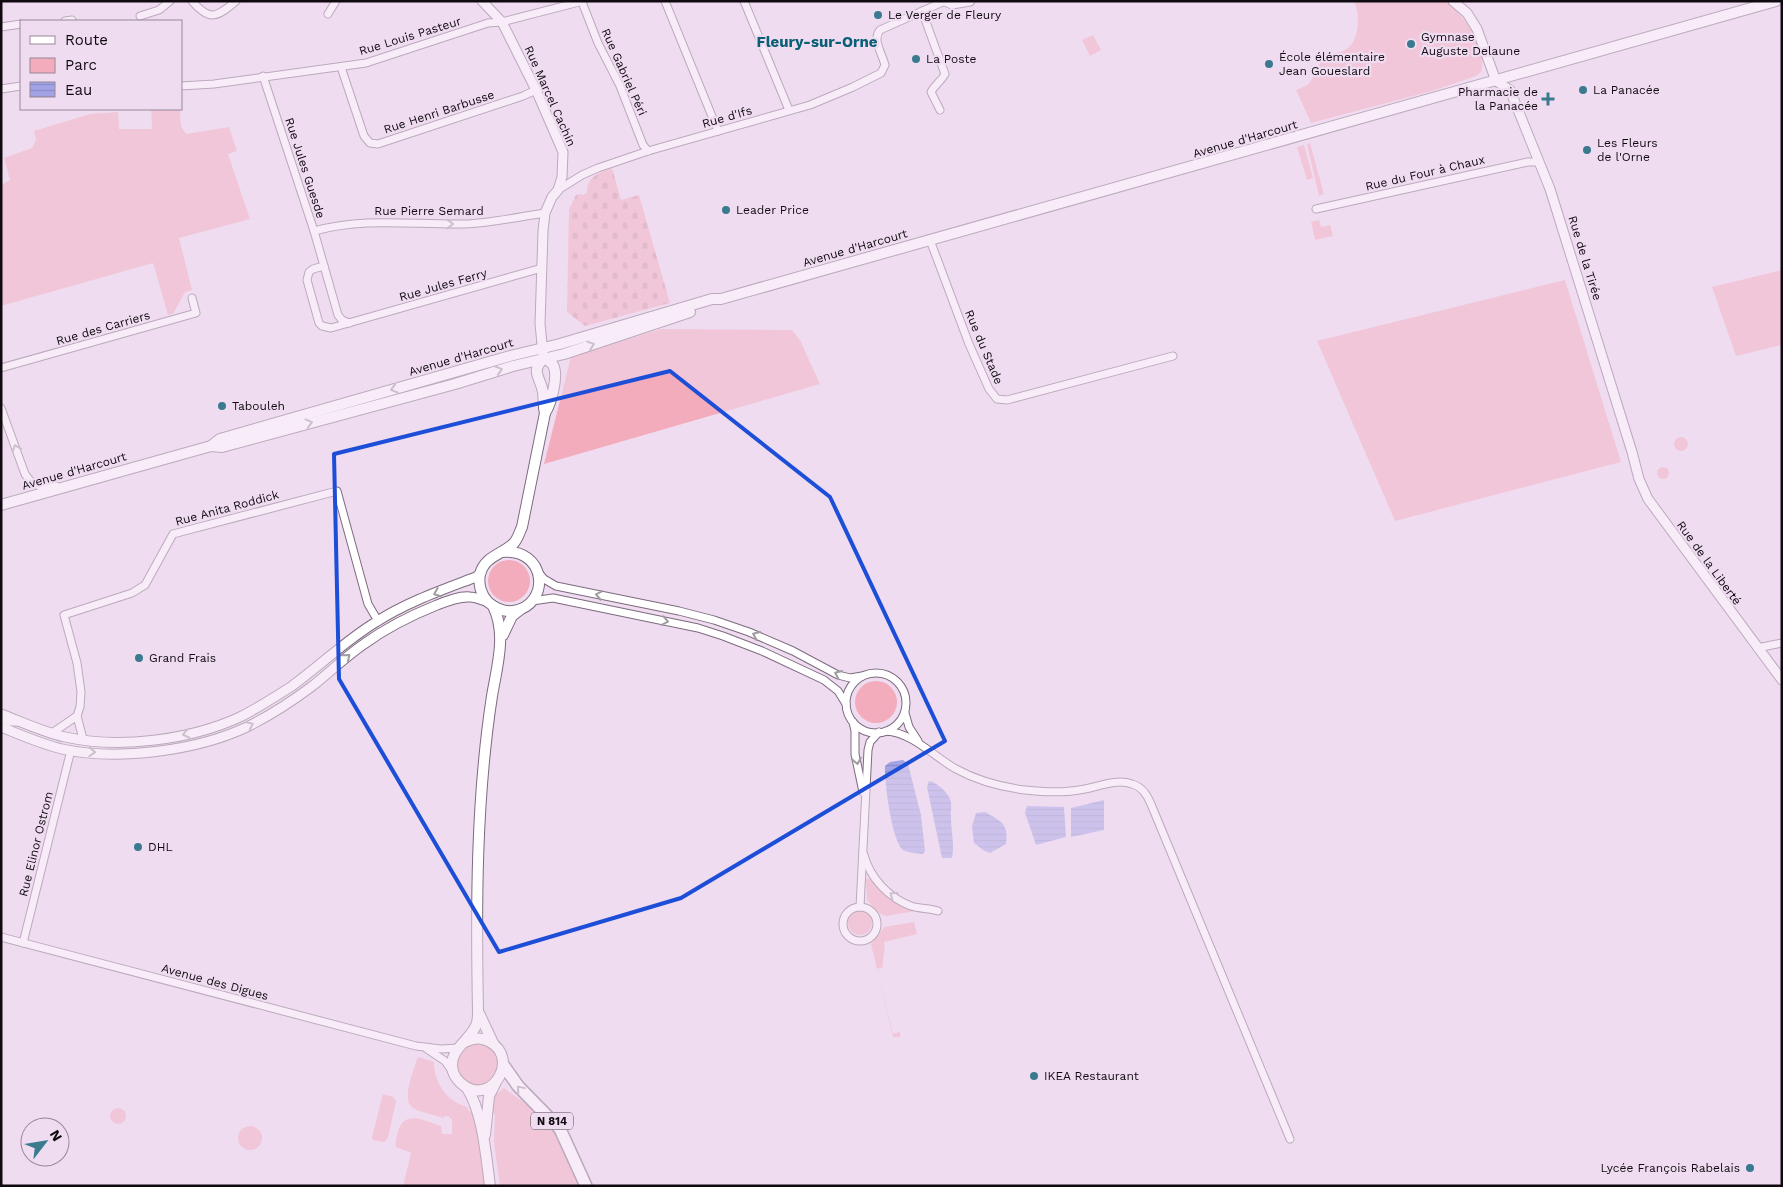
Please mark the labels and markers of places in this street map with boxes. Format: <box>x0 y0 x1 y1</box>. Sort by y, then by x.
place label: Le Verger de Fleury <box>888 8 1002 22</box>
marker: Le Verger de Fleury <box>872 9 884 21</box>
place label: Gymnase Auguste Delaune <box>1421 30 1520 58</box>
marker: Gymnase Auguste Delaune <box>1405 38 1417 50</box>
place label: École élémentaire Jean Goueslard <box>1279 50 1385 78</box>
place label: La Poste <box>926 52 977 66</box>
marker: La Poste <box>910 53 922 65</box>
marker: École élémentaire Jean Goueslard <box>1263 58 1275 70</box>
place label: La Panacée <box>1593 83 1660 97</box>
marker: La Panacée <box>1577 84 1589 96</box>
place label: Pharmacie de la Panacée <box>1458 85 1538 113</box>
marker: Pharmacie de la Panacée <box>1542 93 1554 105</box>
place label: Les Fleurs de l'Orne <box>1597 136 1658 164</box>
marker: Les Fleurs de l'Orne <box>1581 144 1593 156</box>
place label: Leader Price <box>736 203 809 217</box>
marker: Leader Price <box>720 204 732 216</box>
place label: Tabouleh <box>232 399 285 413</box>
marker: Tabouleh <box>216 400 228 412</box>
place label: Grand Frais <box>149 651 216 665</box>
marker: Grand Frais <box>133 652 145 664</box>
place label: DHL <box>148 840 173 854</box>
marker: DHL <box>132 841 144 853</box>
place label: IKEA Restaurant <box>1044 1069 1139 1083</box>
marker: IKEA Restaurant <box>1028 1070 1040 1082</box>
place label: Lycée François Rabelais <box>1601 1161 1740 1175</box>
marker: Lycée François Rabelais <box>1744 1162 1756 1174</box>

